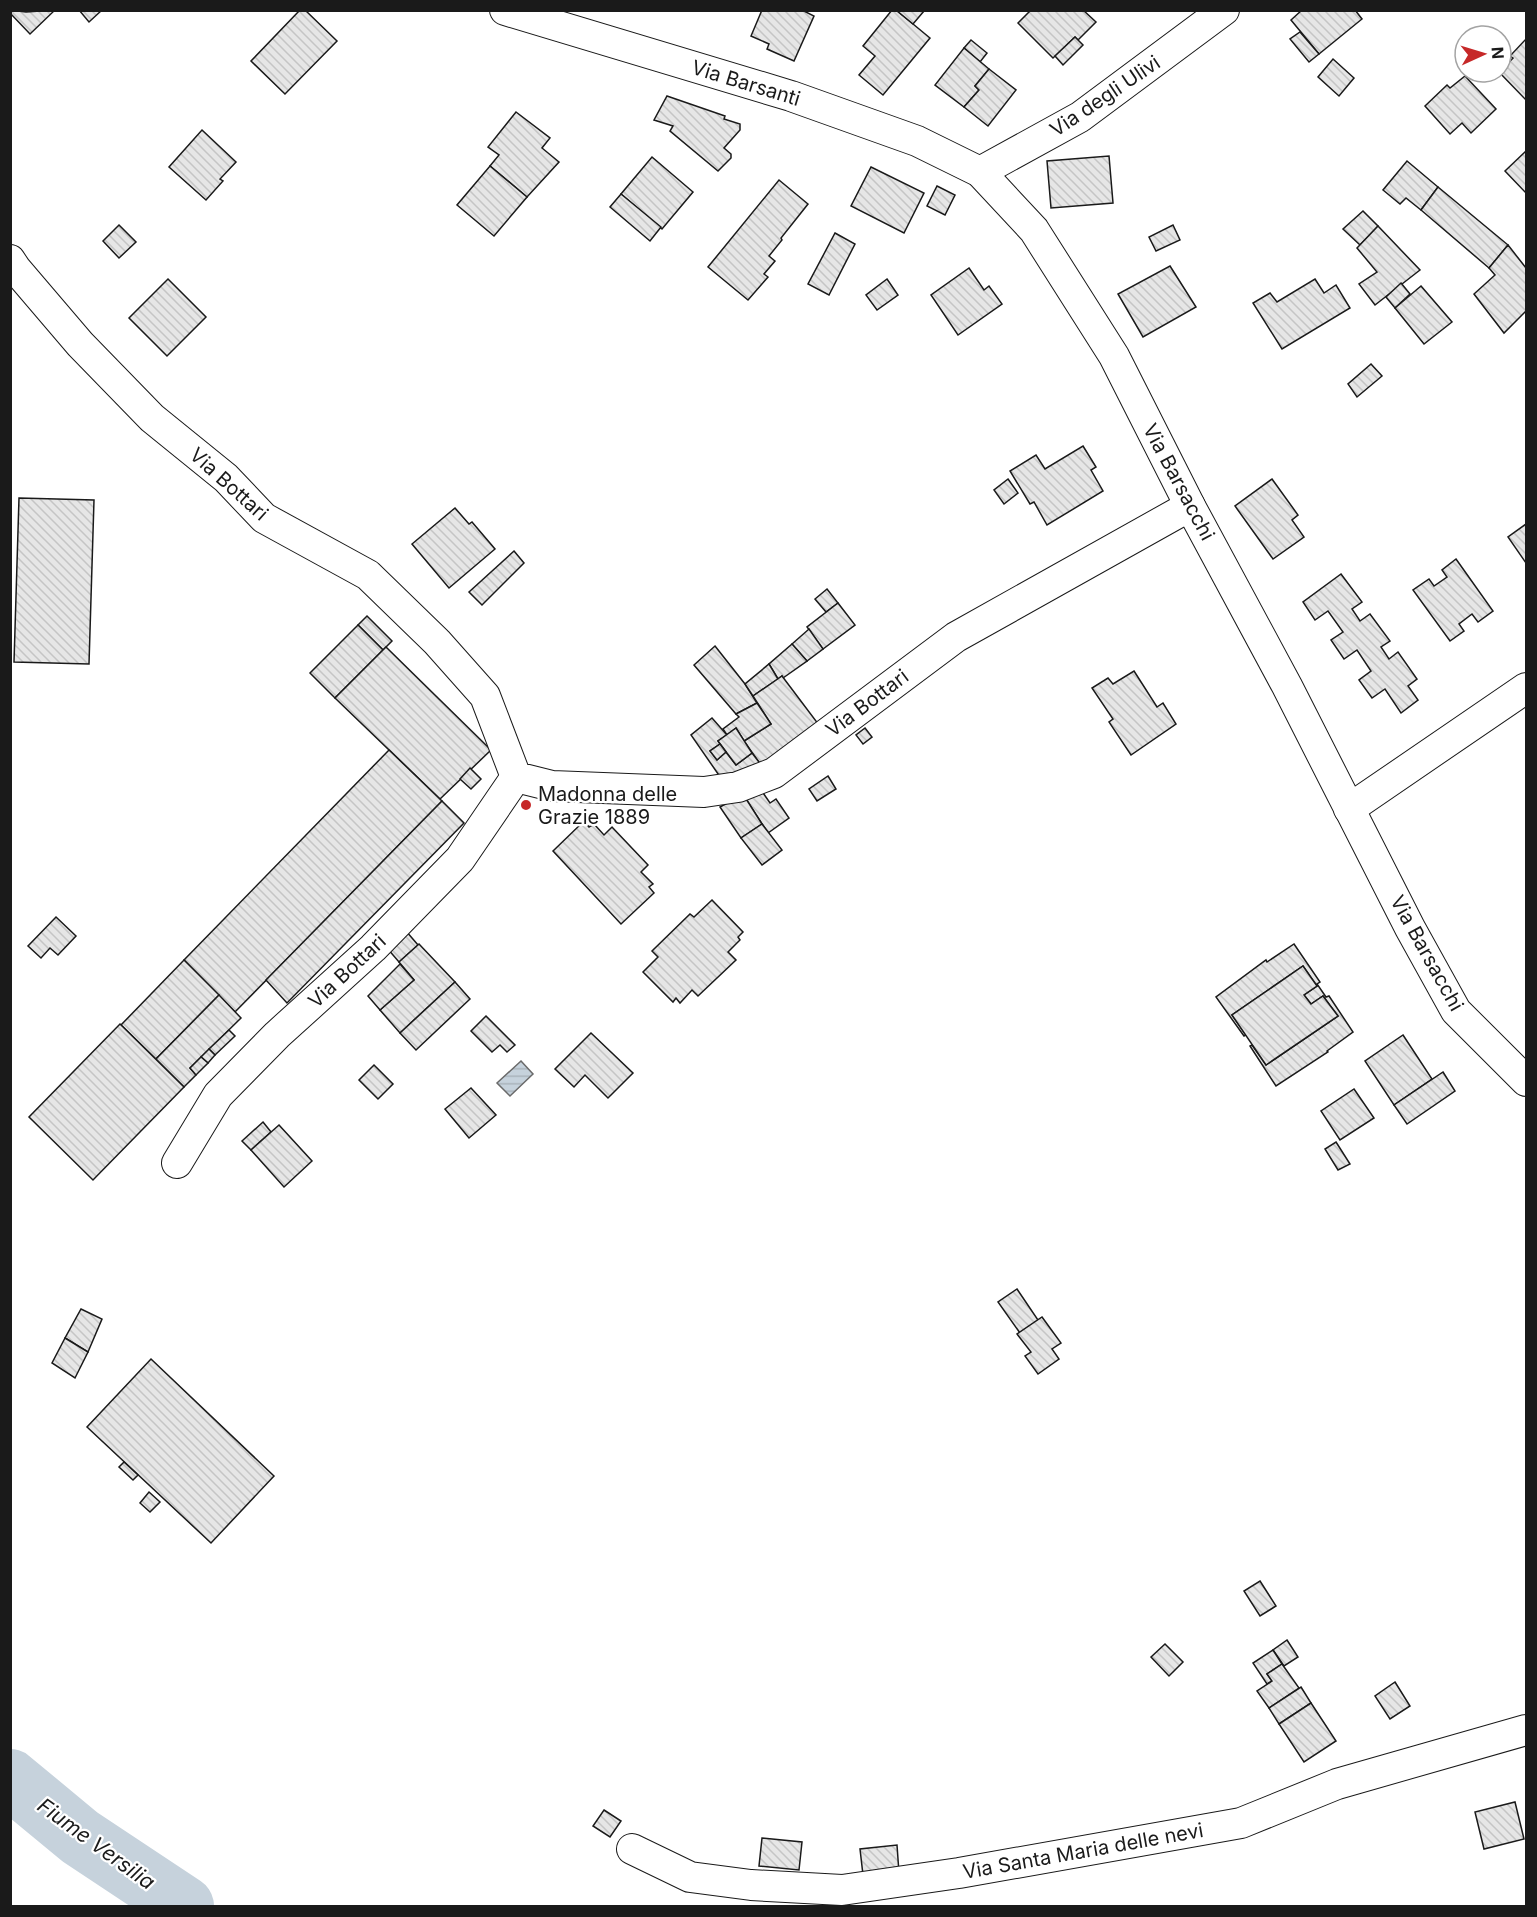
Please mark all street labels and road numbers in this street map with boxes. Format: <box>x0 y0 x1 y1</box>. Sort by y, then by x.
street label: Via degli Ulivi <box>1045 50 1165 142</box>
street label: Via Barsanti <box>689 55 803 111</box>
street label: Via Barsacchi <box>1138 420 1220 544</box>
street label: Via Bottari <box>185 443 273 525</box>
street label: Via Bottari <box>821 664 913 742</box>
street label: Via Barsacchi <box>1385 891 1469 1015</box>
street label: Via Bottari <box>303 929 391 1013</box>
street label: Via Santa Maria delle nevi <box>961 1818 1205 1884</box>

